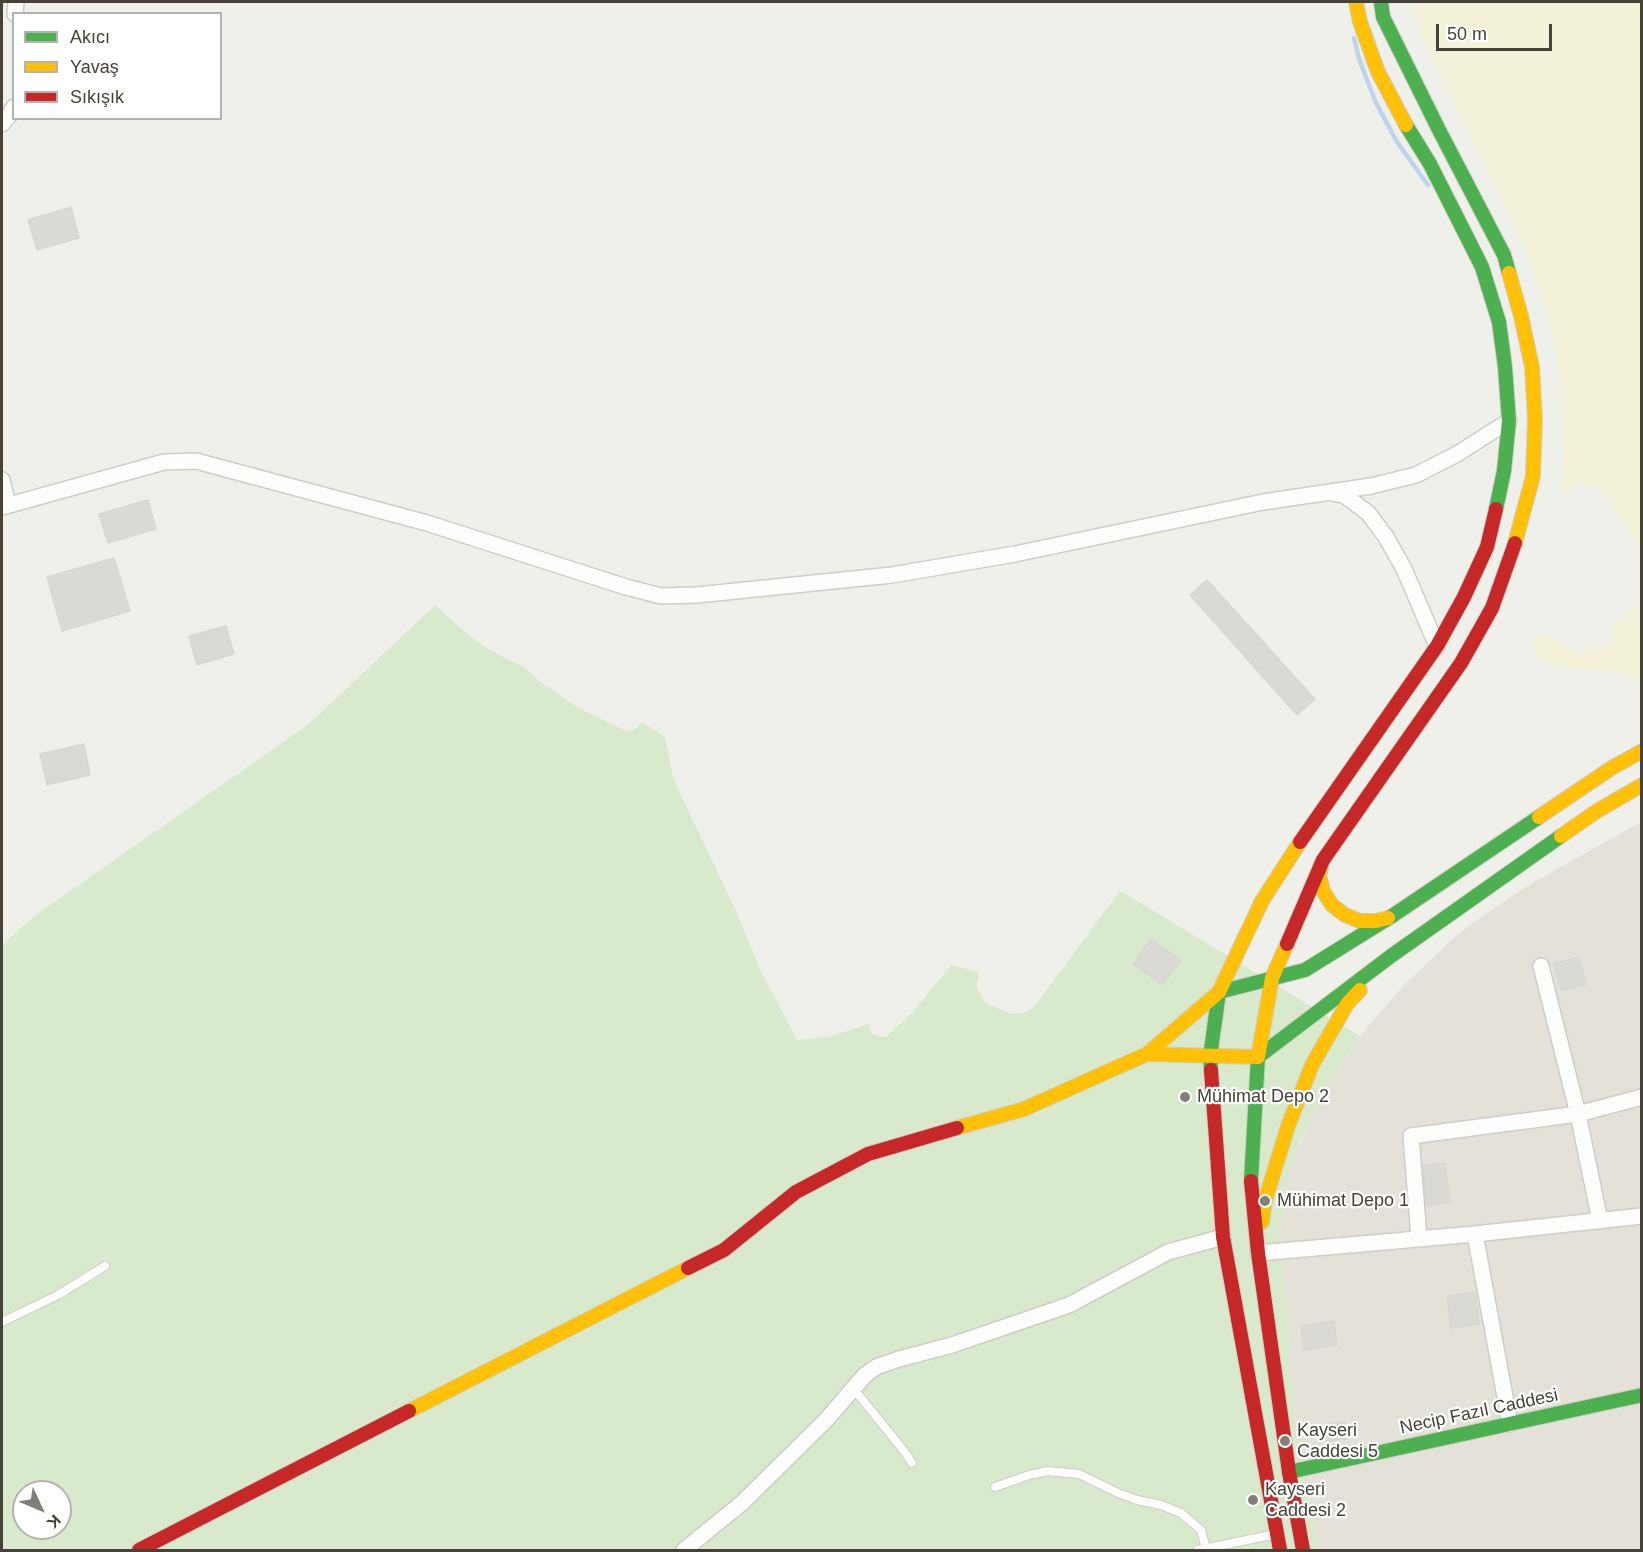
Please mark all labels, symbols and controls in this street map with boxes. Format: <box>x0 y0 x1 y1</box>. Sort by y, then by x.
legend <box>12 12 222 120</box>
scale bar <box>1439 12 1554 50</box>
text: 50 m <box>1447 24 1487 44</box>
text: Akıcı <box>70 27 110 47</box>
text: Yavaş <box>70 57 119 77</box>
text: Sıkışık <box>70 87 124 107</box>
place label: Mühimat Depo 2 <box>1197 1086 1329 1108</box>
marker: Mühimat Depo 2 <box>1178 1090 1192 1104</box>
place label: Mühimat Depo 1 <box>1277 1190 1409 1212</box>
marker: Mühimat Depo 1 <box>1258 1194 1272 1208</box>
street label: Necip Fazıl Caddesi <box>1398 1385 1560 1439</box>
place label: Kayseri Caddesi 5 <box>1297 1420 1378 1462</box>
marker: Kayseri Caddesi 5 <box>1278 1434 1292 1448</box>
place label: Kayseri Caddesi 2 <box>1265 1479 1346 1522</box>
north arrow <box>12 1480 72 1540</box>
marker: Kayseri Caddesi 2 <box>1246 1493 1260 1507</box>
text: K <box>44 1511 64 1532</box>

